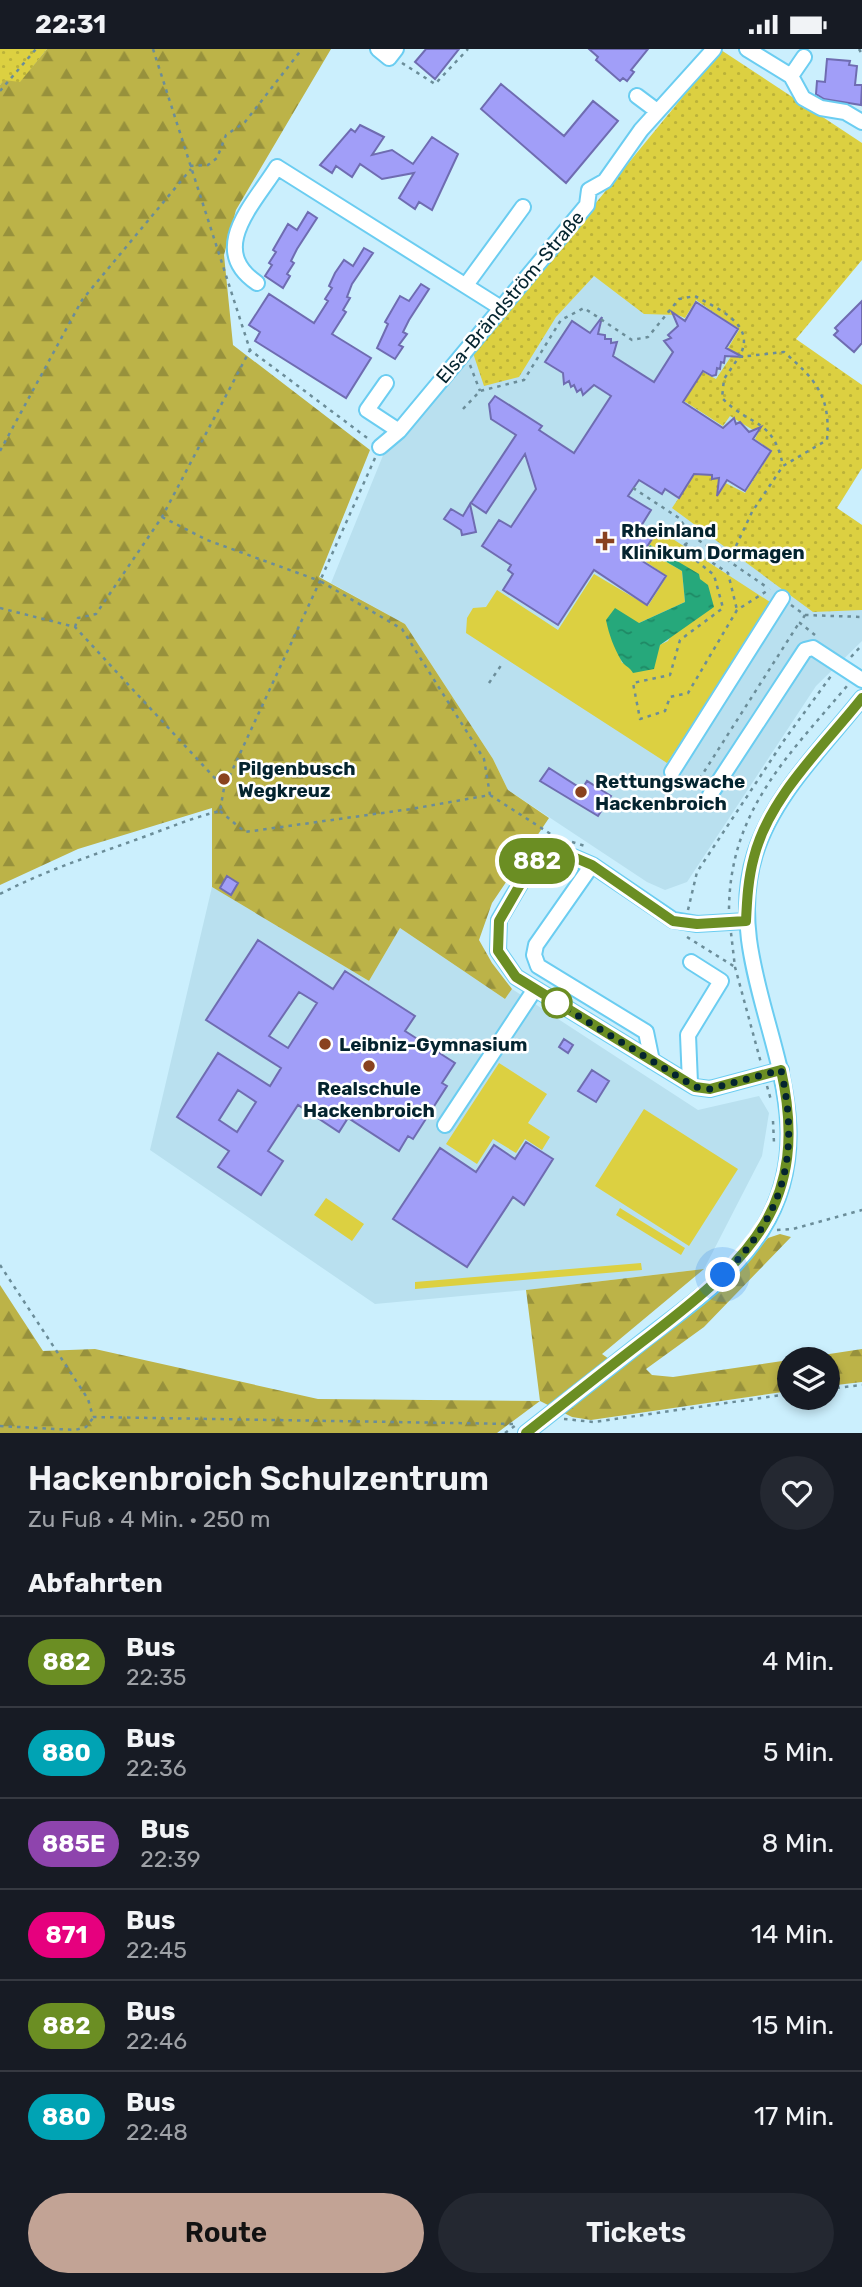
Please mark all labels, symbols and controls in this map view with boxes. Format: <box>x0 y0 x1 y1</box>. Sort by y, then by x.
text: 22:31 <box>35 9 106 40</box>
street label: Elsa-Brändström-Straße <box>431 206 589 388</box>
place label: Rheinland Klinikum Dormagen <box>621 519 805 564</box>
marker: Rheinland Klinikum Dormagen <box>595 531 615 551</box>
place label: Pilgenbusch Wegkreuz <box>238 757 356 802</box>
place label: Rettungswache Hackenbroich <box>595 770 745 815</box>
marker: Pilgenbusch Wegkreuz <box>216 771 232 787</box>
marker: Rettungswache Hackenbroich <box>573 784 589 800</box>
line badge: 882 <box>497 838 577 884</box>
text: 882 <box>513 847 561 875</box>
unlabelled marker <box>542 988 572 1018</box>
place label: Leibniz-Gymnasium <box>339 1033 527 1056</box>
marker: Leibniz-Gymnasium <box>317 1036 333 1052</box>
marker: Realschule Hackenbroich <box>361 1058 377 1074</box>
place label: Realschule Hackenbroich <box>303 1077 435 1122</box>
your location <box>705 1257 740 1292</box>
map controls <box>777 1347 840 1410</box>
button: layers <box>777 1347 840 1410</box>
button: heart <box>760 1456 834 1530</box>
text: Hackenbroich Schulzentrum <box>28 1459 489 1498</box>
text: Zu Fuß · 4 Min. · 250 m <box>28 1505 271 1533</box>
text: Abfahrten <box>28 1568 163 1599</box>
text: Bus <box>126 1632 175 1663</box>
text: 4 Min. <box>762 1646 834 1677</box>
text: 882 <box>42 1648 91 1676</box>
text: 22:35 <box>126 1663 186 1691</box>
text: Bus <box>126 1723 175 1754</box>
text: 5 Min. <box>763 1737 834 1768</box>
text: 880 <box>42 1739 91 1767</box>
text: 22:36 <box>126 1754 187 1782</box>
text: Bus <box>140 1814 190 1845</box>
text: 8 Min. <box>762 1828 834 1859</box>
text: 885E <box>42 1830 105 1858</box>
text: 22:39 <box>140 1845 201 1873</box>
text: Bus <box>126 1905 175 1936</box>
text: 14 Min. <box>751 1919 834 1950</box>
text: 871 <box>46 1921 87 1949</box>
text: 22:45 <box>126 1936 187 1964</box>
text: Bus <box>126 1996 175 2027</box>
text: 15 Min. <box>752 2010 834 2041</box>
text: 882 <box>42 2012 91 2040</box>
text: 22:46 <box>126 2027 187 2055</box>
text: Bus <box>126 2087 175 2118</box>
text: 17 Min. <box>754 2101 834 2132</box>
text: 880 <box>42 2103 91 2131</box>
text: 22:48 <box>126 2118 188 2146</box>
button: Route <box>28 2193 424 2273</box>
button: Tickets <box>438 2193 834 2273</box>

